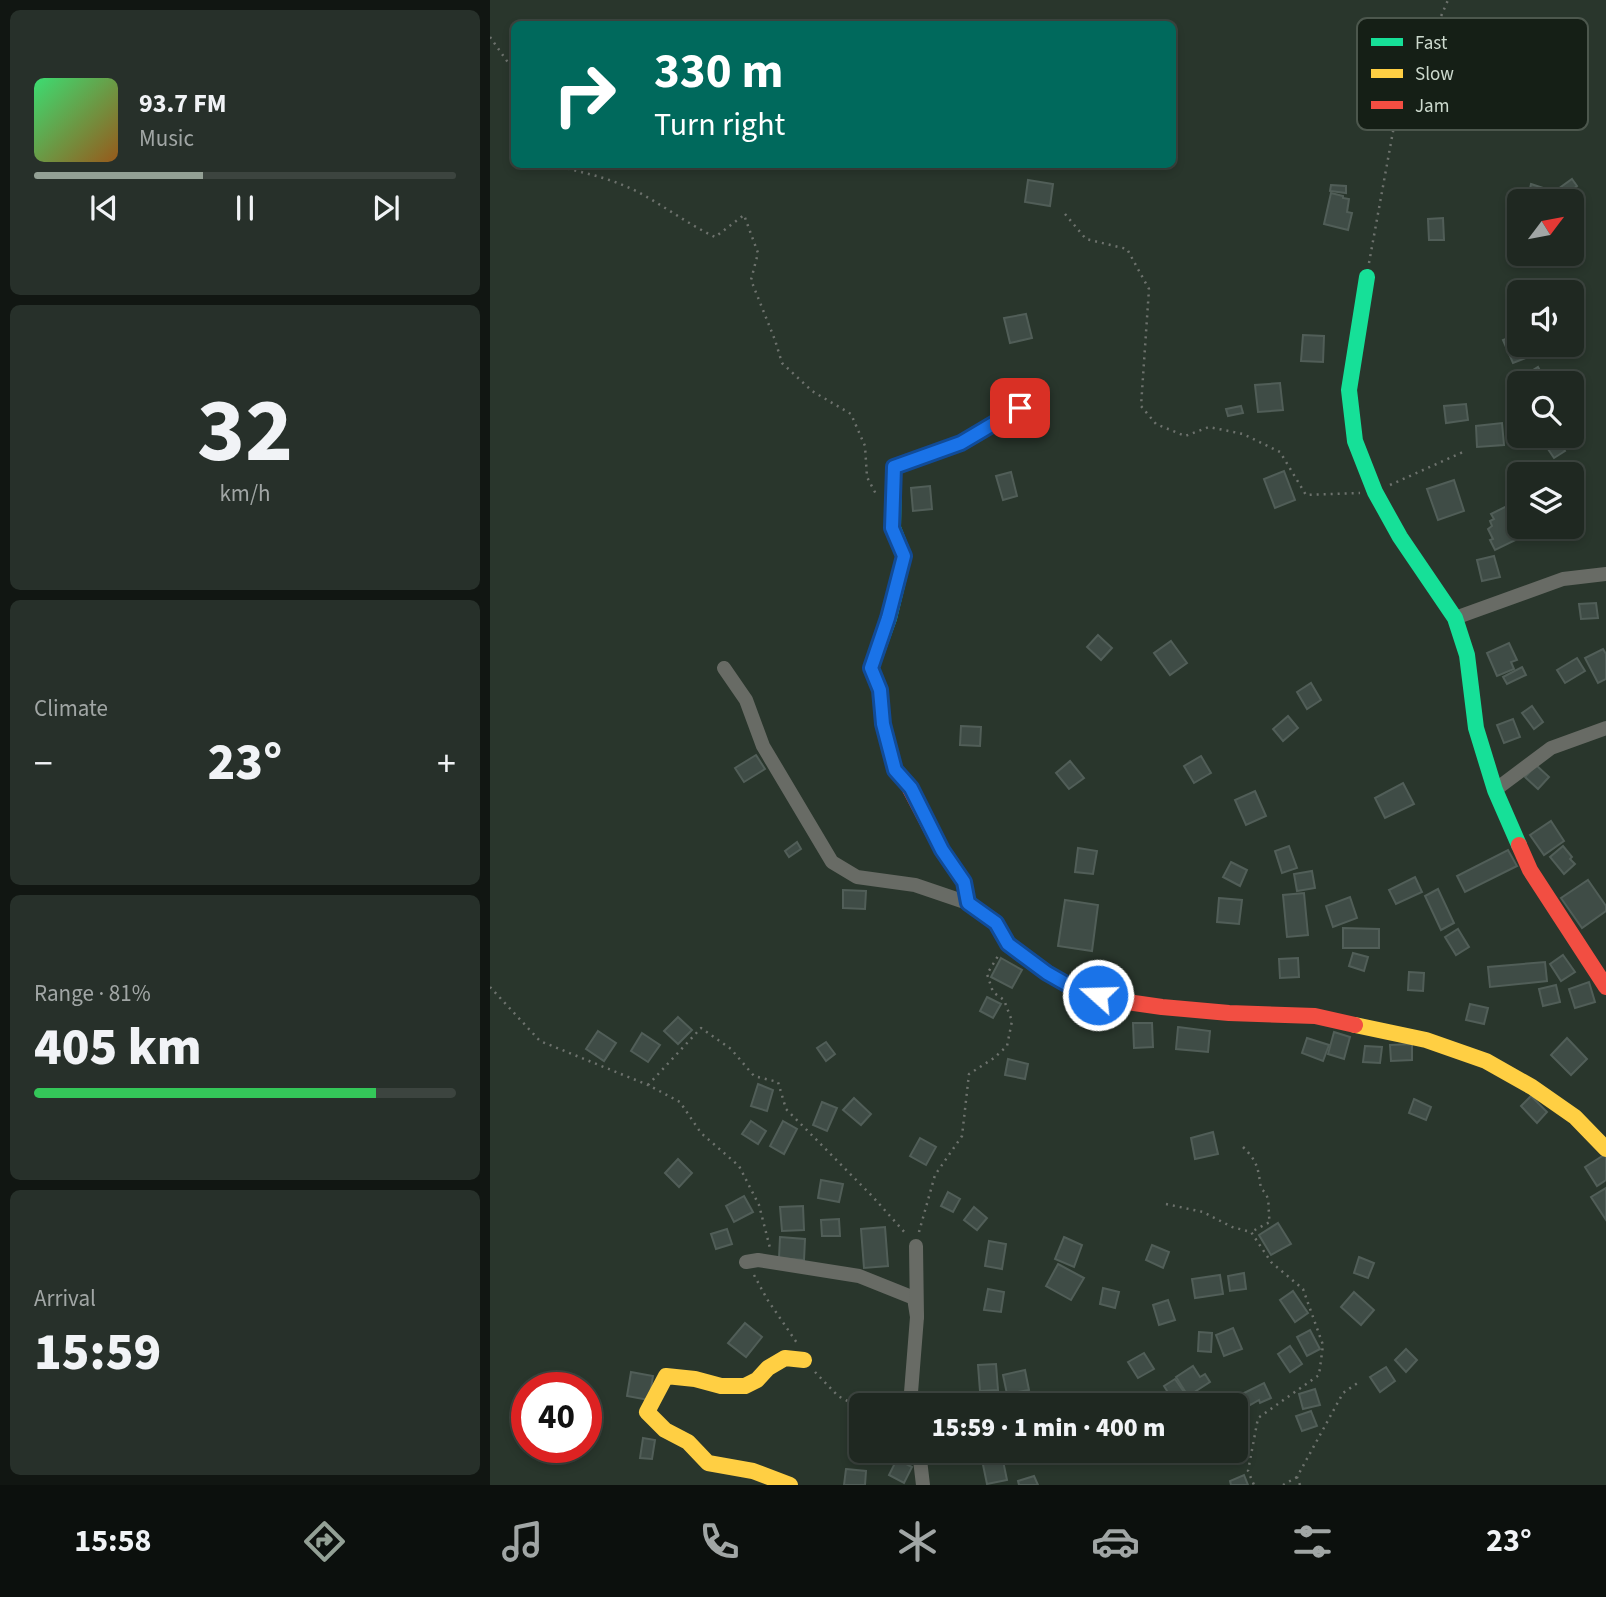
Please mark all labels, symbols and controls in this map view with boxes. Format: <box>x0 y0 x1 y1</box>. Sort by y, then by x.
legend <box>1357 18 1588 130</box>
text: Fast <box>1415 30 1448 57</box>
text: 330 m <box>654 37 783 107</box>
icon: right <box>539 49 630 140</box>
text: Slow <box>1415 61 1454 88</box>
text: 93.7 FM <box>139 85 227 122</box>
text: Jam <box>1415 93 1449 120</box>
text: Turn right <box>654 102 785 148</box>
text: Music <box>139 122 194 155</box>
icon: previous <box>85 189 123 227</box>
icon: pause <box>226 189 264 227</box>
icon: next <box>367 189 405 227</box>
north arrow <box>1507 189 1584 266</box>
map controls <box>1507 189 1584 539</box>
button: sound <box>1507 280 1584 357</box>
text: 32 <box>197 367 293 496</box>
button: search <box>1507 371 1584 448</box>
pin <box>990 378 1050 438</box>
icon: arrive <box>1001 389 1039 427</box>
button: layers <box>1507 462 1584 539</box>
text: km/h <box>219 477 271 510</box>
text: Climate <box>34 692 108 725</box>
text: 23° <box>208 726 282 800</box>
text: − <box>34 737 53 791</box>
text: + <box>437 737 456 791</box>
position arrow <box>1061 958 1135 1032</box>
text: Range · 81% <box>34 977 151 1010</box>
text: 405 km <box>34 1011 202 1085</box>
text: Arrival <box>34 1282 96 1315</box>
text: 15:59 <box>34 1316 161 1390</box>
speed limit sign: 40 <box>511 1372 602 1463</box>
text: 15:59 · 1 min · 400 m <box>932 1409 1165 1446</box>
icon: directions <box>300 1517 349 1566</box>
icon: music <box>498 1517 547 1566</box>
icon: phone <box>695 1517 744 1566</box>
icon: climate <box>893 1517 942 1566</box>
icon: car <box>1091 1517 1140 1566</box>
icon: filters <box>1288 1517 1337 1566</box>
text: 15:58 <box>74 1518 152 1564</box>
text: 23° <box>1486 1518 1532 1564</box>

